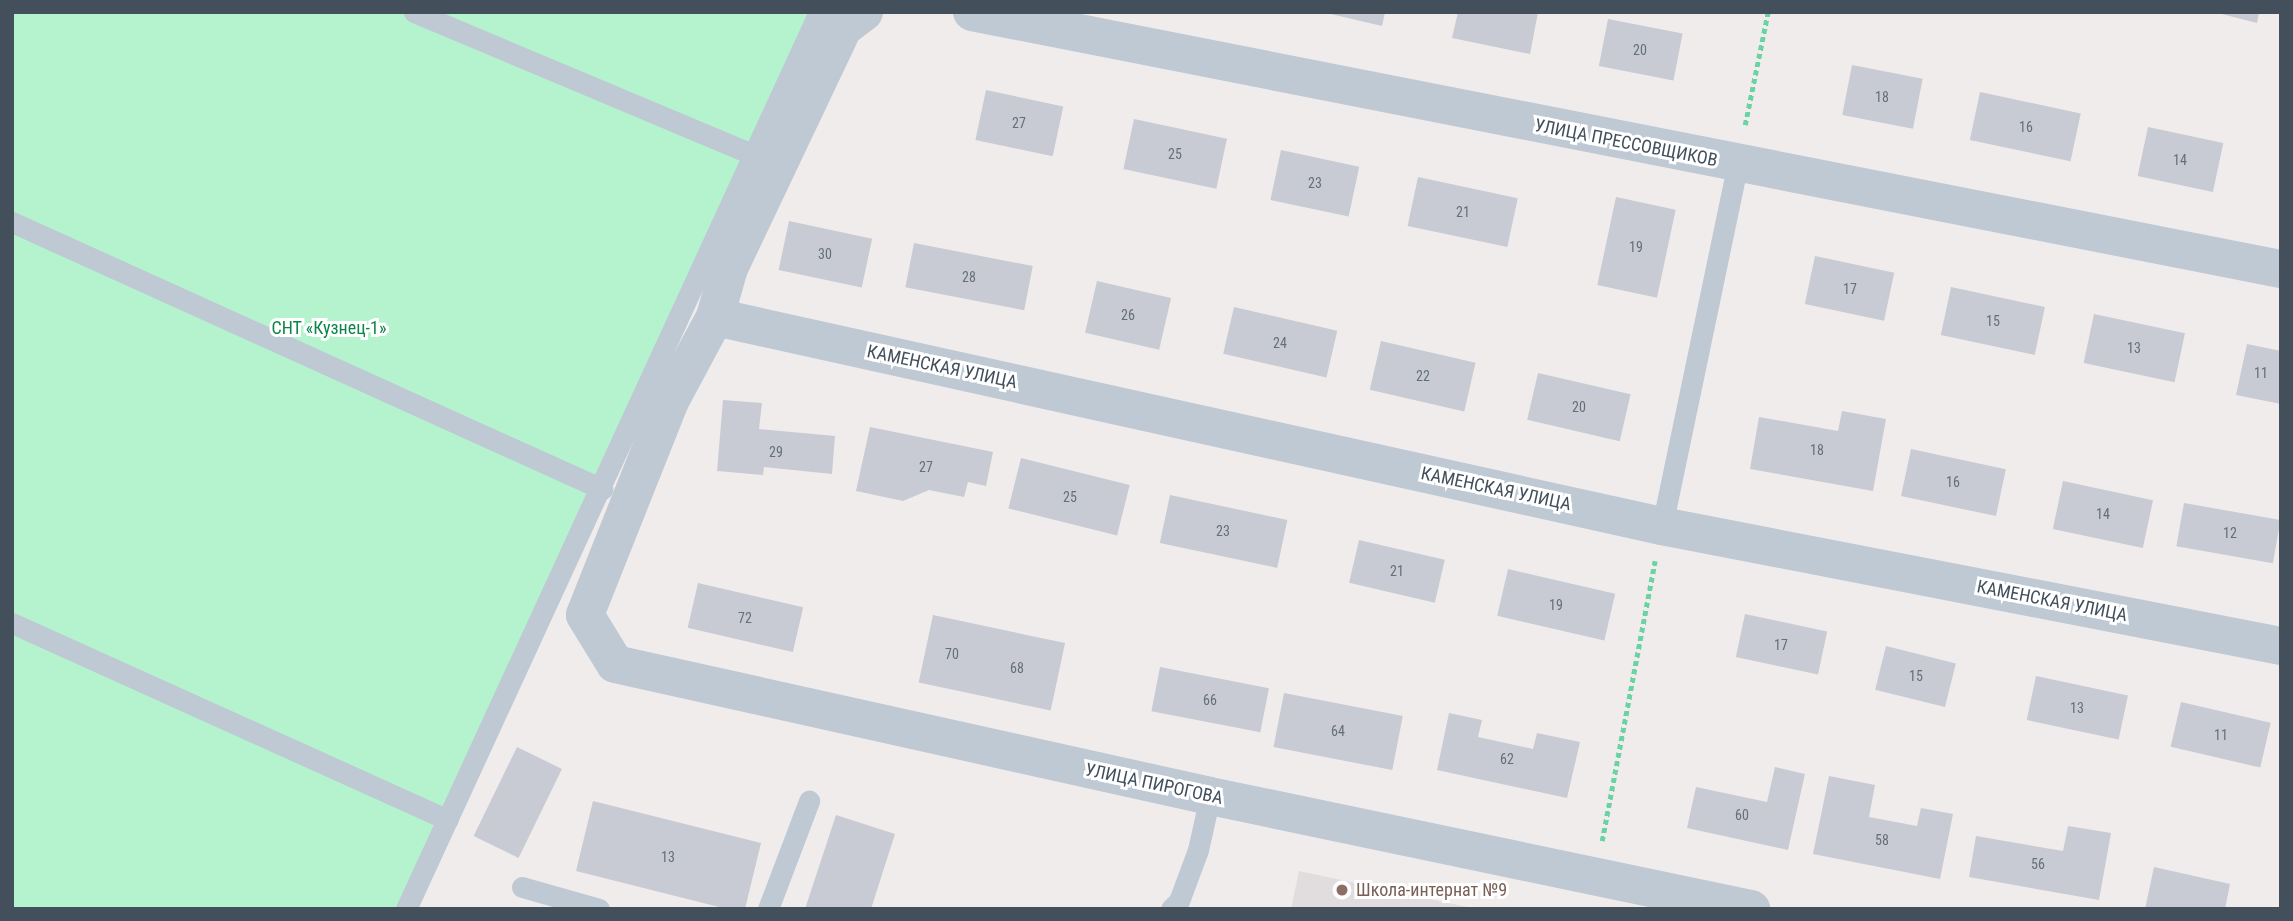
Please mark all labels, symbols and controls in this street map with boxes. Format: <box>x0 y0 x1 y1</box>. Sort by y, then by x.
house number: 20 <box>1633 42 1647 58</box>
house number: 18 <box>1875 89 1889 105</box>
house number: 27 <box>1012 115 1026 131</box>
street label: УЛИЦА ПРЕССОВЩИКОВ <box>1533 115 1719 171</box>
house number: 16 <box>2019 119 2033 135</box>
house number: 25 <box>1168 146 1182 162</box>
house number: 14 <box>2173 152 2187 168</box>
house number: 23 <box>1308 175 1322 191</box>
house number: 21 <box>1456 204 1470 220</box>
house number: 19 <box>1629 239 1643 255</box>
house number: 30 <box>818 246 832 262</box>
house number: 28 <box>962 269 976 285</box>
house number: 17 <box>1843 281 1857 297</box>
house number: 26 <box>1121 307 1135 323</box>
house number: 15 <box>1986 313 2000 329</box>
park label: СНТ «Кузнец-1» <box>271 317 387 339</box>
house number: 24 <box>1273 335 1287 351</box>
house number: 13 <box>2127 340 2141 356</box>
street label: КАМЕНСКАЯ УЛИЦА <box>865 341 1019 393</box>
house number: 11 <box>2254 365 2268 381</box>
house number: 22 <box>1416 368 1430 384</box>
house number: 20 <box>1572 399 1586 415</box>
house number: 18 <box>1810 442 1824 458</box>
house number: 29 <box>769 444 783 460</box>
house number: 27 <box>919 459 933 475</box>
street label: КАМЕНСКАЯ УЛИЦА <box>1419 463 1573 515</box>
house number: 16 <box>1946 474 1960 490</box>
house number: 25 <box>1063 489 1077 505</box>
house number: 14 <box>2096 506 2110 522</box>
house number: 23 <box>1216 523 1230 539</box>
house number: 12 <box>2223 525 2237 541</box>
house number: 21 <box>1390 563 1404 579</box>
street label: КАМЕНСКАЯ УЛИЦА <box>1975 576 2129 626</box>
house number: 19 <box>1549 597 1563 613</box>
house number: 72 <box>738 610 752 626</box>
house number: 17 <box>1774 637 1788 653</box>
house number: 70 <box>945 646 959 662</box>
house number: 68 <box>1010 660 1024 676</box>
house number: 15 <box>1909 668 1923 684</box>
house number: 66 <box>1203 692 1217 708</box>
house number: 13 <box>2070 700 2084 716</box>
house number: 64 <box>1331 723 1345 739</box>
house number: 11 <box>2214 727 2228 743</box>
house number: 62 <box>1500 751 1514 767</box>
street label: УЛИЦА ПИРОГОВА <box>1083 759 1225 809</box>
house number: 60 <box>1735 807 1749 823</box>
house number: 58 <box>1875 832 1889 848</box>
house number: 13 <box>661 849 675 865</box>
house number: 56 <box>2031 856 2045 872</box>
place label: Школа-интернат №9 <box>1356 879 1507 901</box>
marker: Школа-интернат №9 <box>1334 882 1350 898</box>

